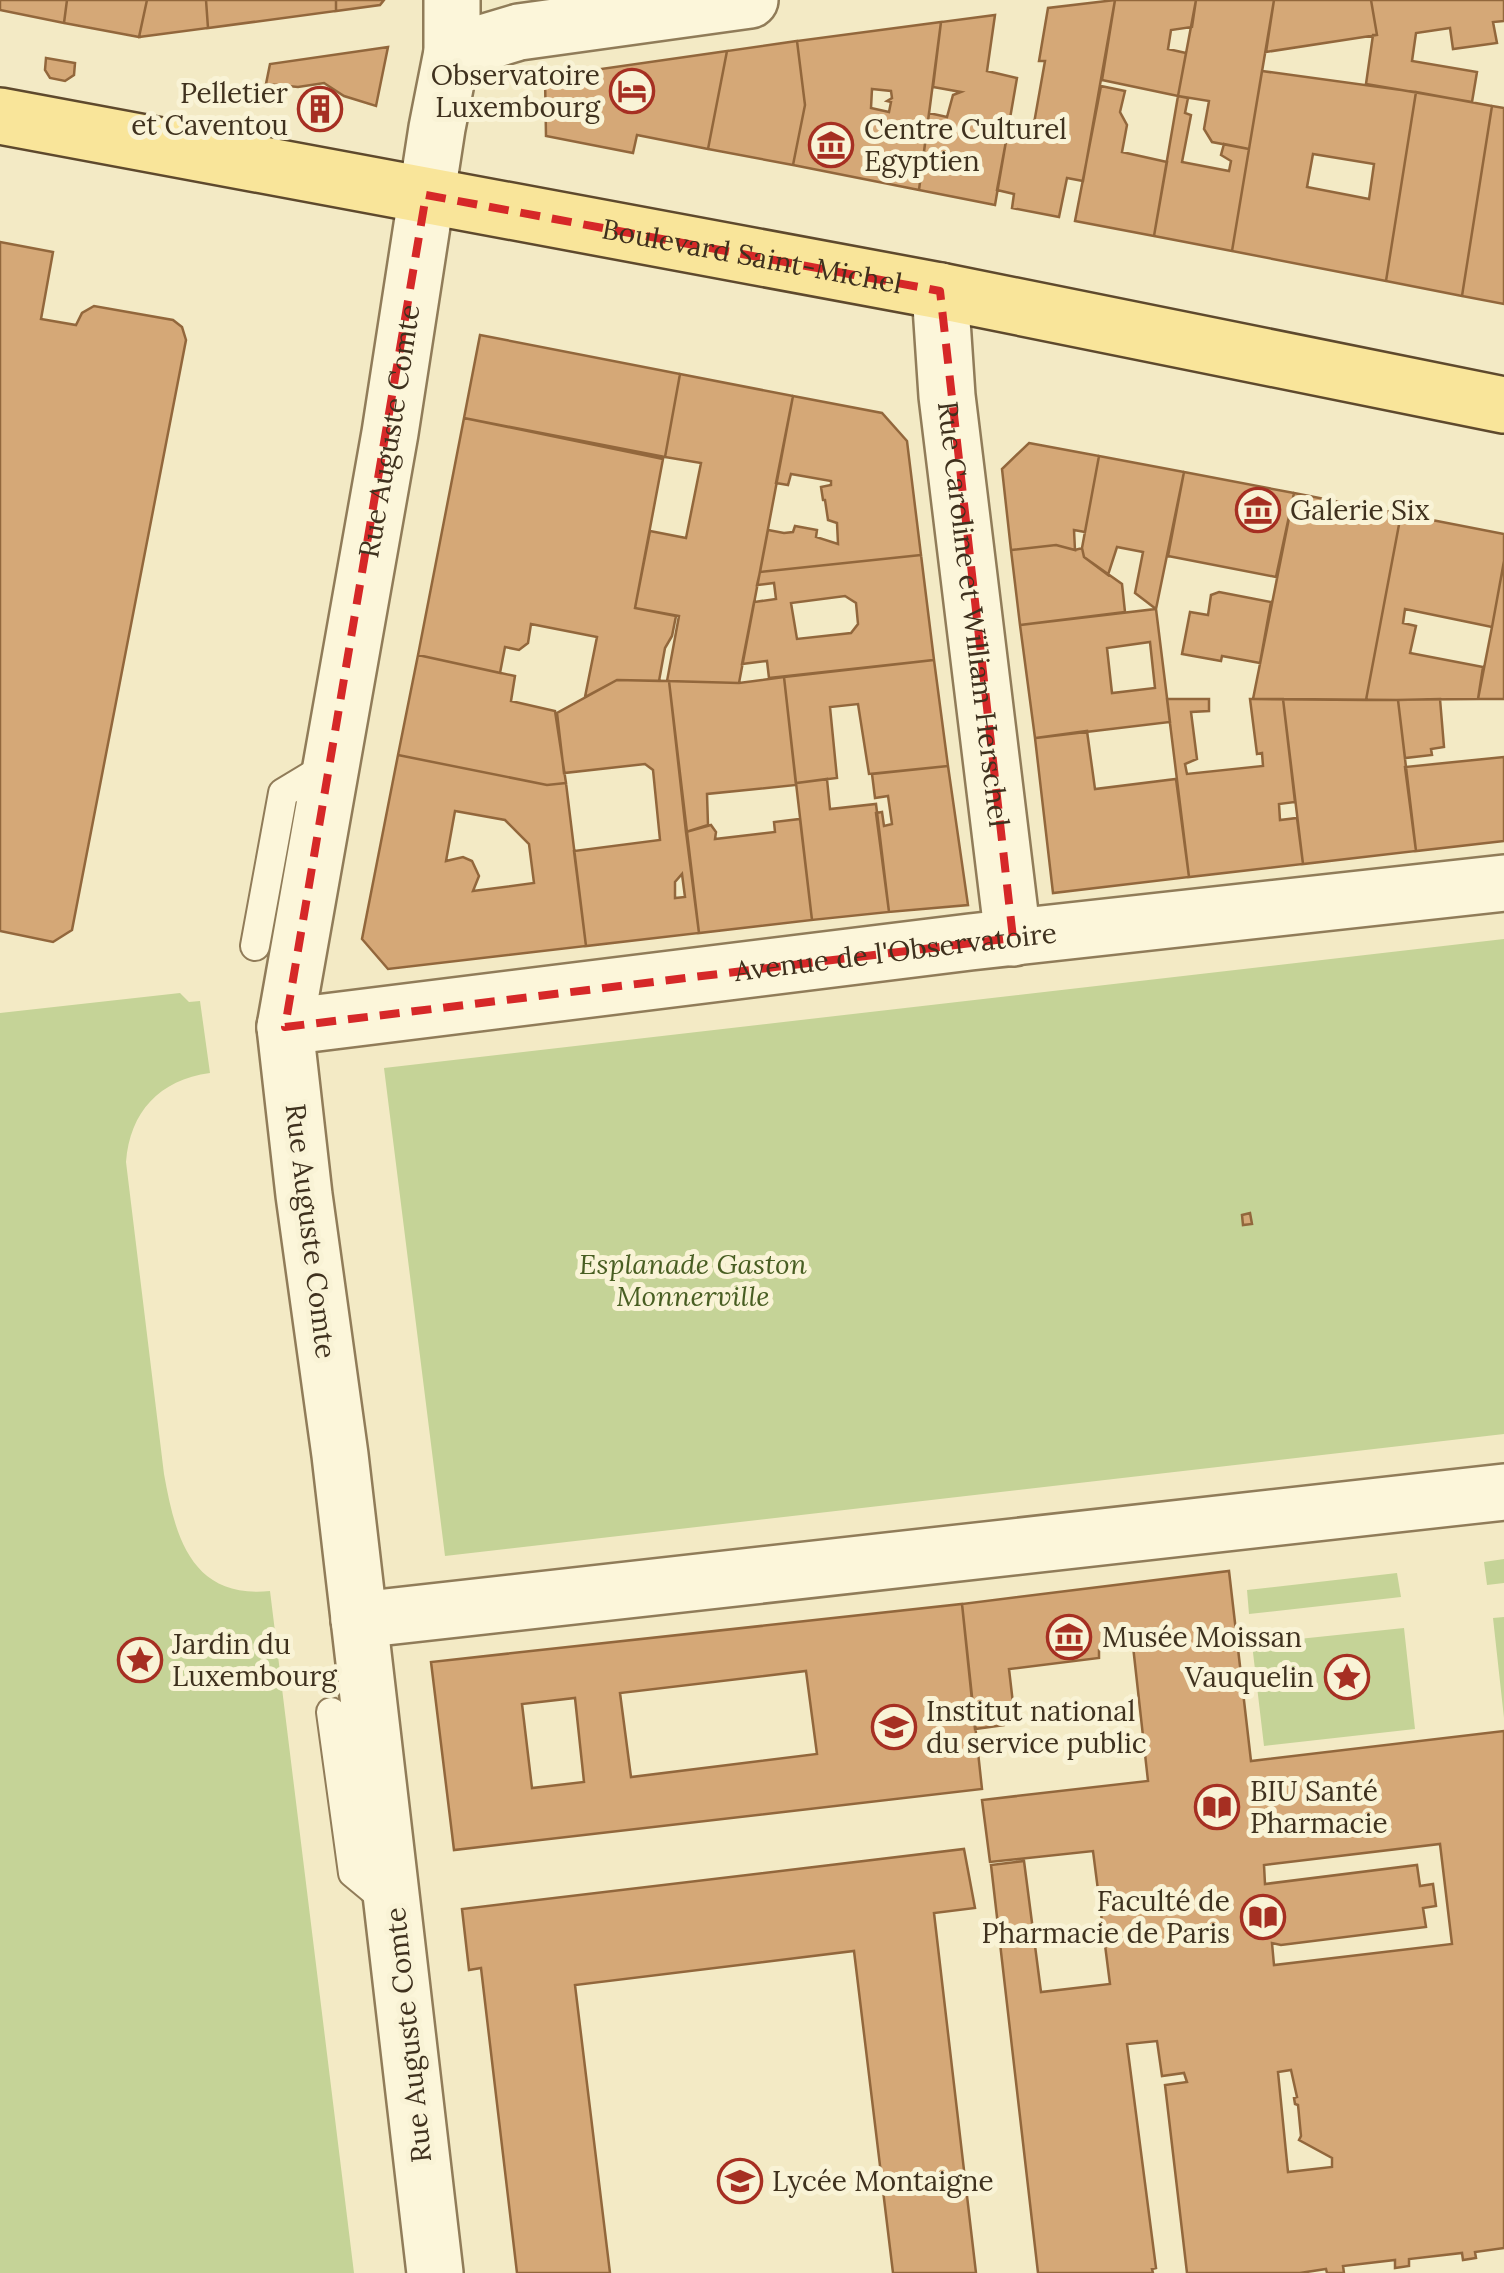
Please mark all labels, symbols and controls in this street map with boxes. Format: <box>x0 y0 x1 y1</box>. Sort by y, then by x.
place label: Observatoire Luxembourg <box>431 57 601 125</box>
hotel icon: Observatoire Luxembourg <box>609 68 655 114</box>
place label: Pelletier et Caventou <box>131 75 288 143</box>
building icon: Pelletier et Caventou <box>297 86 343 132</box>
place label: Centre Culturel Egyptien <box>864 111 1067 179</box>
museum icon: Centre Culturel Egyptien <box>808 122 854 168</box>
street label: Boulevard Saint-Michel <box>599 210 905 302</box>
street label: Rue Auguste Comte <box>350 302 428 561</box>
street label: Rue Caroline et William Herschel <box>930 399 1017 829</box>
museum icon: Galerie Six <box>1235 487 1281 533</box>
place label: Galerie Six <box>1290 492 1430 528</box>
street label: Avenue de l'Observatoire <box>731 915 1059 989</box>
street label: Rue Auguste Comte <box>278 1102 344 1360</box>
park label: Esplanade Gaston Monnerville <box>579 1246 807 1314</box>
museum icon: Musée Moissan <box>1046 1614 1092 1660</box>
place label: Musée Moissan <box>1102 1619 1302 1655</box>
place label: Jardin du Luxembourg <box>171 1626 337 1694</box>
place icon: Jardin du Luxembourg <box>117 1637 163 1683</box>
place icon: Vauquelin <box>1324 1654 1370 1700</box>
place label: Vauquelin <box>1184 1659 1314 1695</box>
place label: Institut national du service public <box>926 1693 1147 1761</box>
school or university icon: Institut national du service public <box>871 1704 917 1750</box>
place label: BIU Santé Pharmacie <box>1250 1773 1388 1841</box>
library icon: BIU Santé Pharmacie <box>1194 1784 1240 1830</box>
place label: Faculté de Pharmacie de Paris <box>982 1883 1230 1951</box>
library icon: Faculté de Pharmacie de Paris <box>1240 1894 1286 1940</box>
street label: Rue Auguste Comte <box>377 1906 439 2164</box>
school or university icon: Lycée Montaigne <box>717 2158 763 2204</box>
place label: Lycée Montaigne <box>772 2163 994 2199</box>

